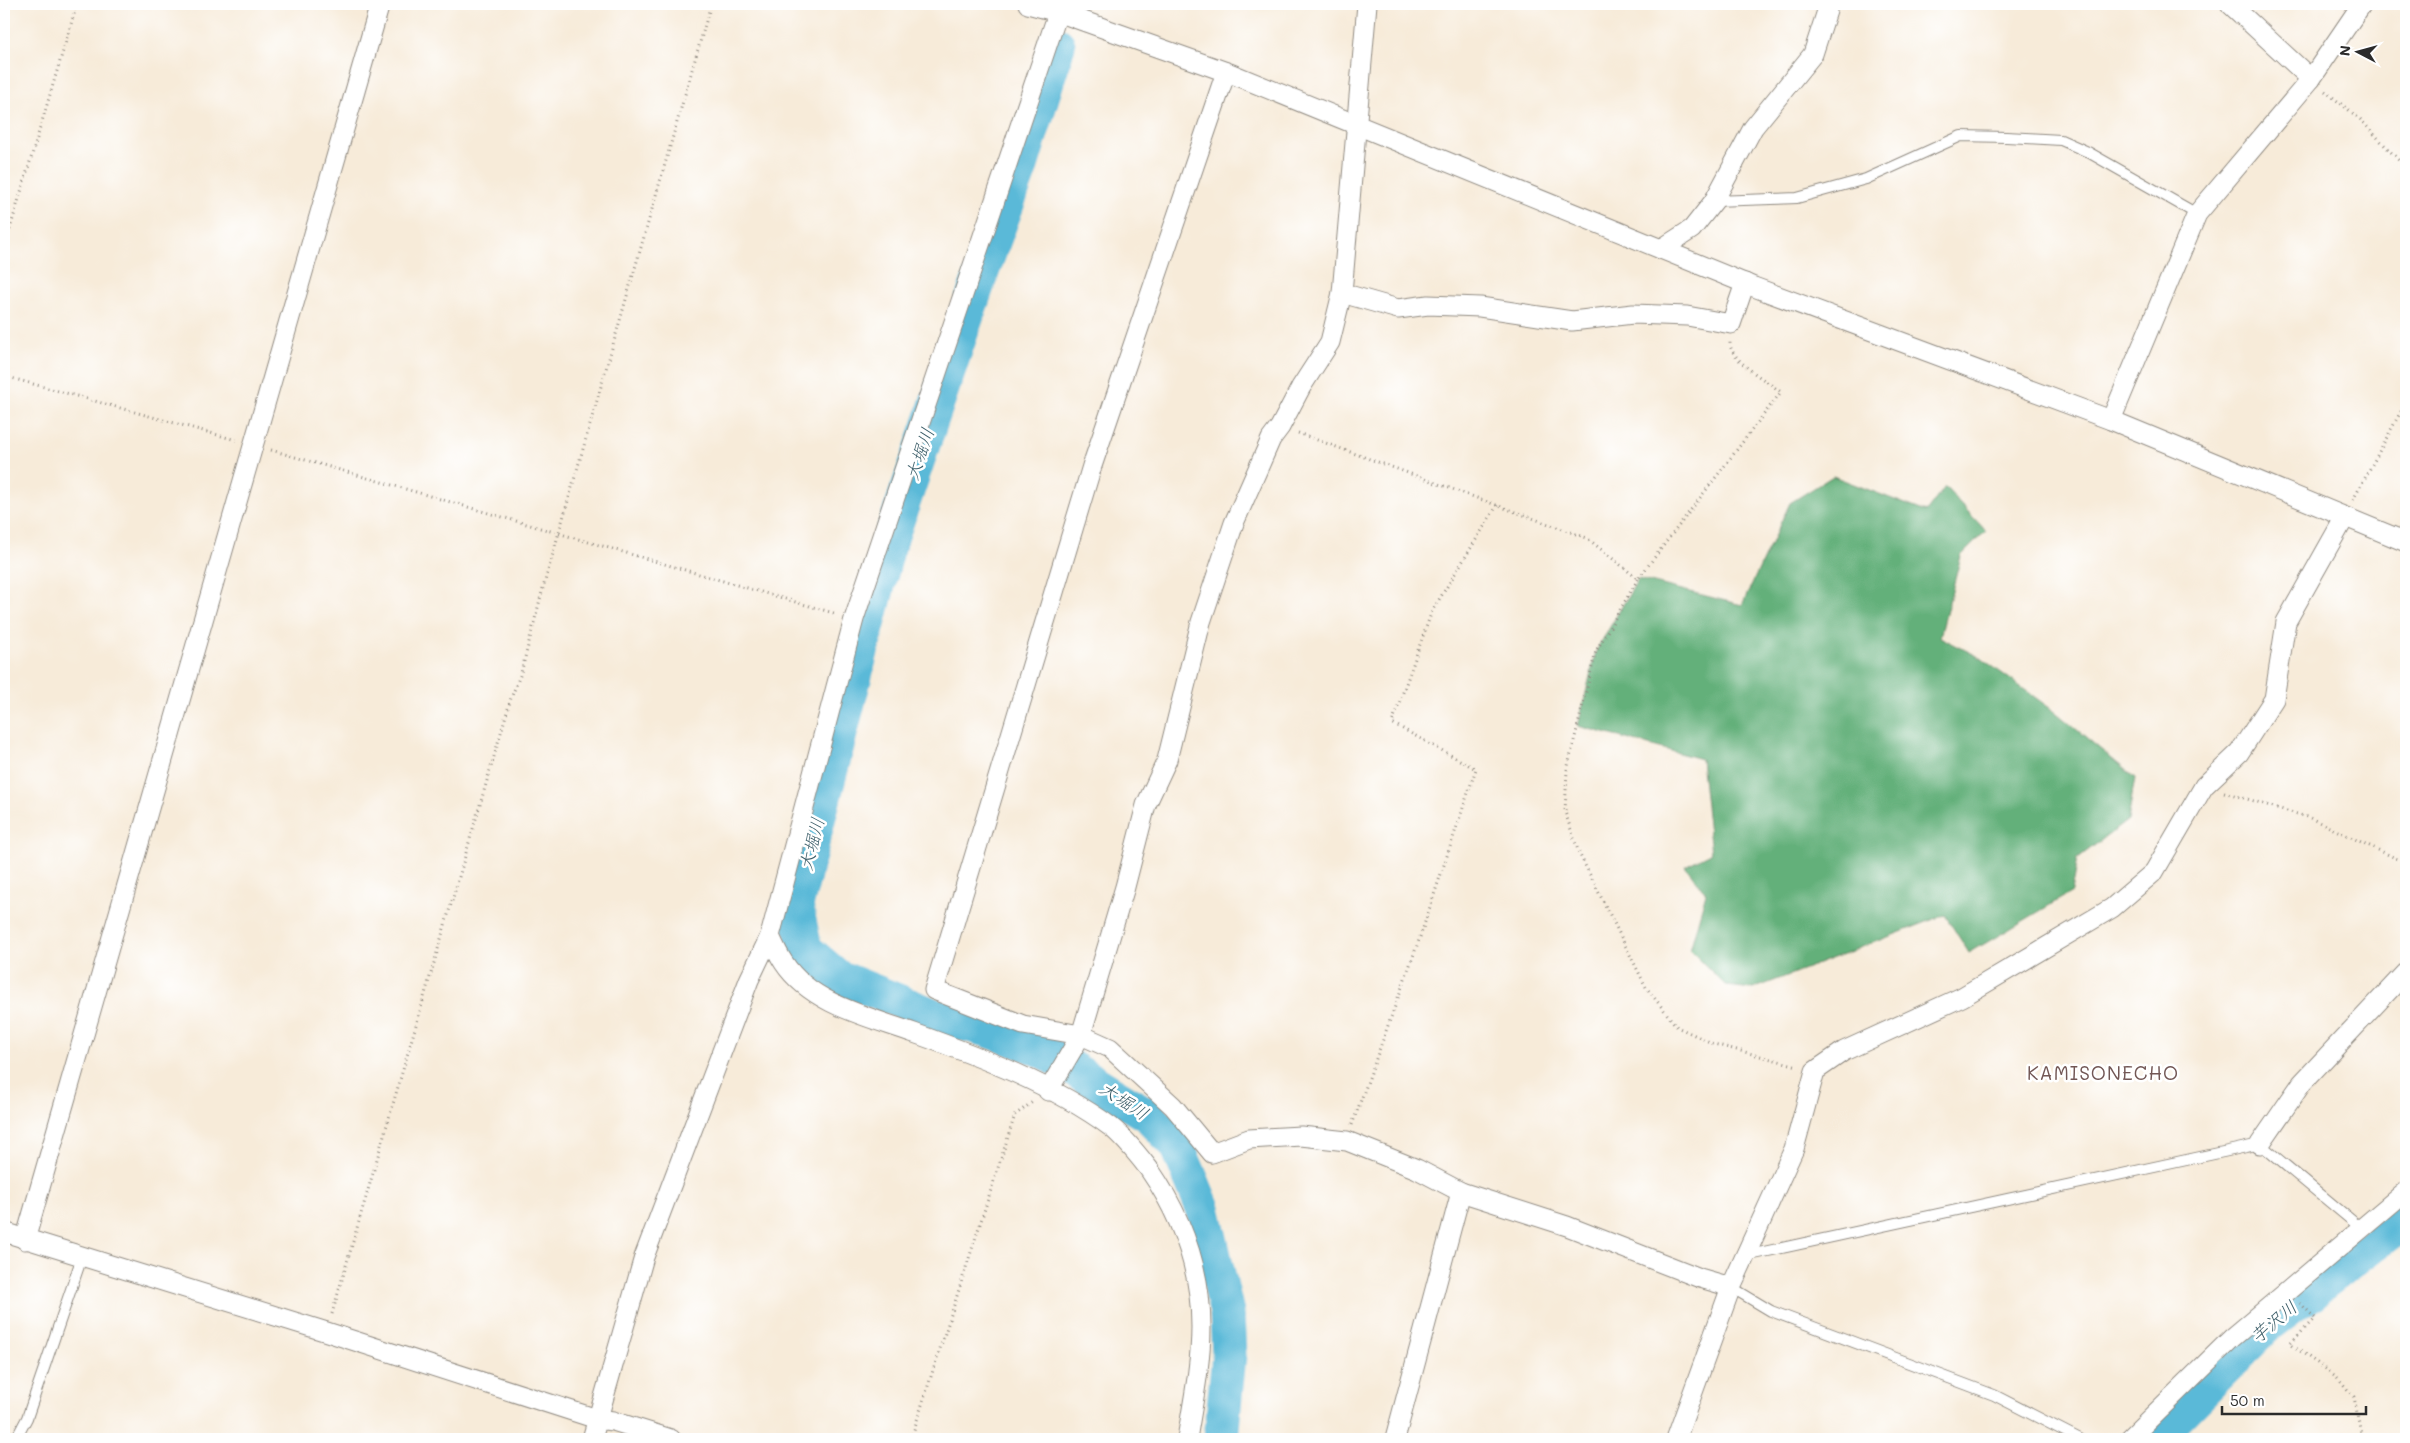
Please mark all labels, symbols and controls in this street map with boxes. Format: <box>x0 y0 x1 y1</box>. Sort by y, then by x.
north arrow <box>2332 28 2382 78</box>
text: N <box>2335 44 2355 57</box>
water label: 大堀川 <box>899 424 939 483</box>
water label: 大堀川 <box>793 815 829 873</box>
district label: KAMISONECHO <box>2027 1060 2179 1085</box>
water label: 大堀川 <box>1095 1075 1154 1125</box>
water label: 芋沢川 <box>2245 1295 2302 1348</box>
scale bar <box>2222 1383 2366 1415</box>
text: 50 m <box>2230 1390 2265 1410</box>

